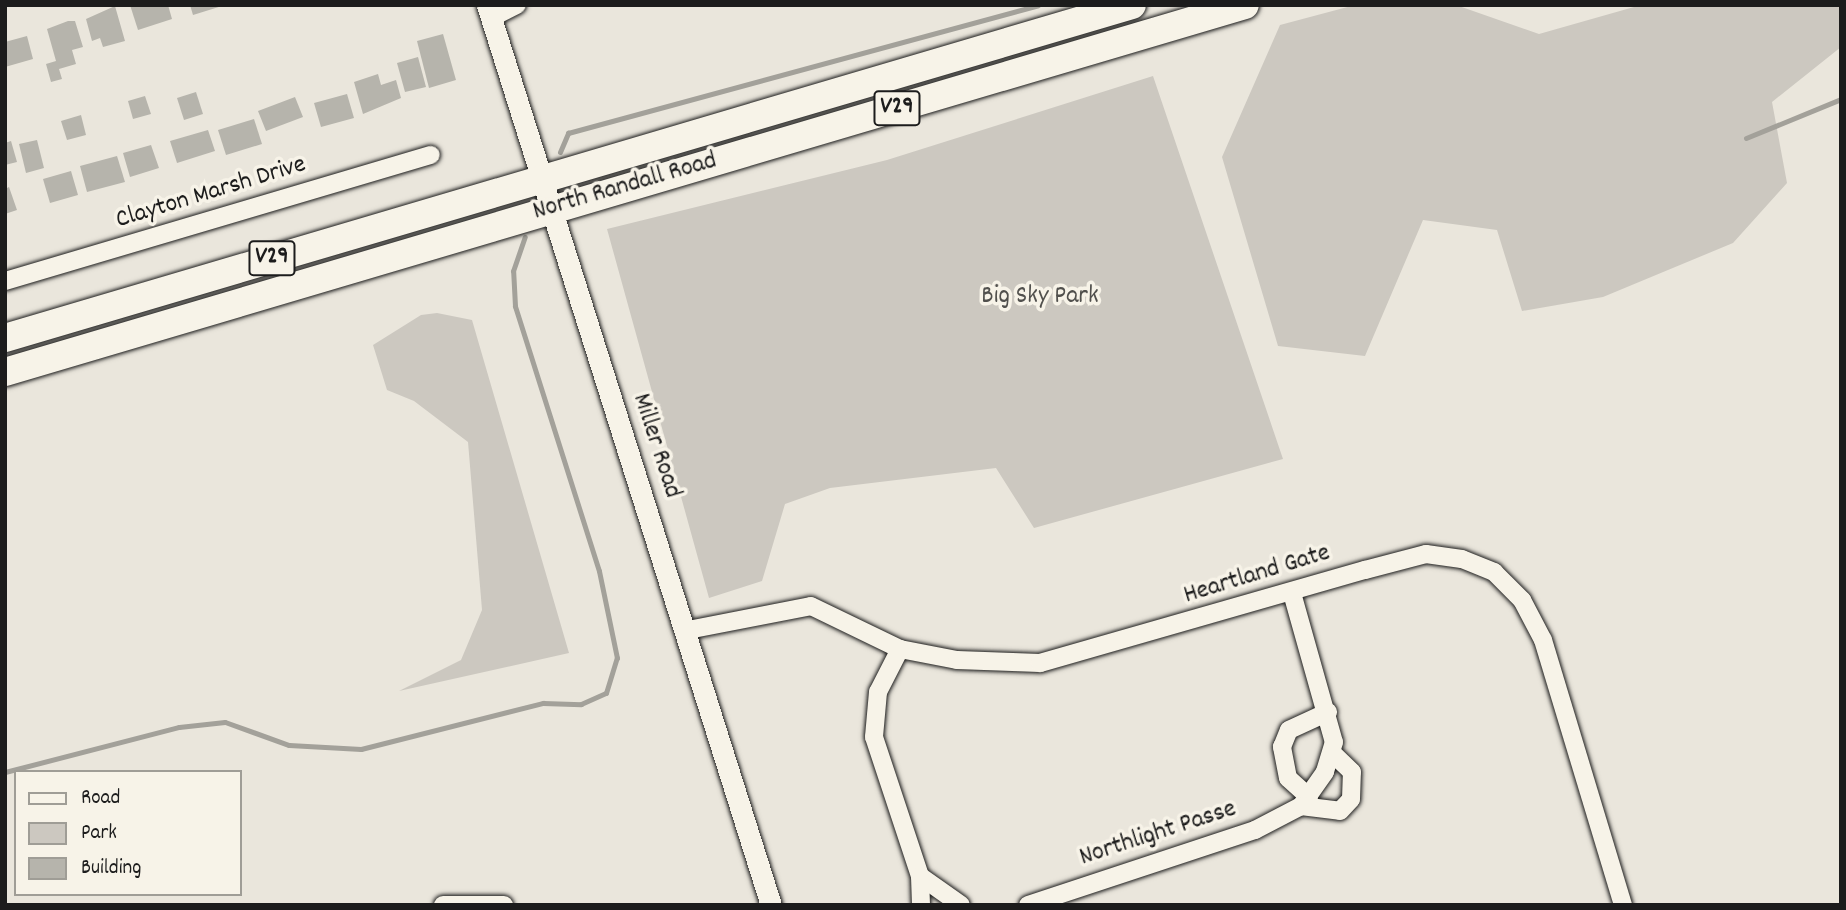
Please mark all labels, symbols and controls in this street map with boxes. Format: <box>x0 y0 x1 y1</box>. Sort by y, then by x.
road number: V29 <box>872 88 922 128</box>
street label: North Randall Road <box>530 146 720 228</box>
street label: Clayton Marsh Drive <box>112 149 310 237</box>
road number: V29 <box>247 237 296 278</box>
park label: Big Sky Park <box>981 281 1099 313</box>
street label: Miller Road <box>624 390 688 502</box>
street label: Heartland Gate <box>1180 538 1334 612</box>
legend <box>14 770 242 896</box>
text: Road <box>81 784 120 814</box>
street label: Northlight Passe <box>1076 794 1240 874</box>
text: Park <box>81 819 117 849</box>
text: Building <box>81 854 141 884</box>

